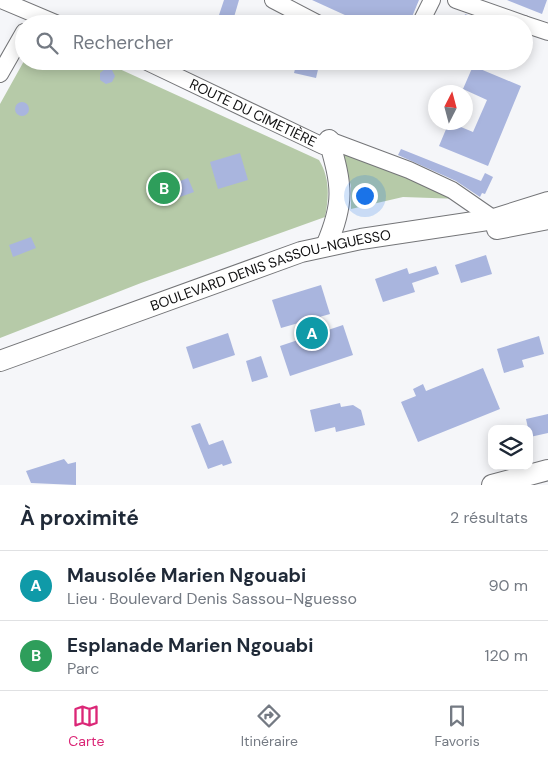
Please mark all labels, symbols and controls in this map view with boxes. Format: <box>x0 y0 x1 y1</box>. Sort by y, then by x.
search box <box>15 15 533 70</box>
icon: search <box>33 29 61 57</box>
text: Rechercher <box>73 30 173 55</box>
street label: ROUTE DU CIMETIÈRE <box>187 75 320 151</box>
north arrow <box>428 85 473 130</box>
pin: B <box>148 169 180 207</box>
your location <box>352 183 378 209</box>
street label: BOULEVARD DENIS SASSOU-NGUESSO <box>148 226 392 315</box>
pin: A <box>296 314 328 352</box>
map controls <box>488 425 533 470</box>
button: layers <box>488 425 533 470</box>
text: À proximité <box>20 504 139 532</box>
text: 2 résultats <box>450 507 528 528</box>
text: Mausolée Marien Ngouabi <box>67 563 306 588</box>
text: A <box>30 575 42 596</box>
text: 90 m <box>488 575 528 596</box>
text: Lieu · Boulevard Denis Sassou-Nguesso <box>67 588 357 609</box>
text: Esplanade Marien Ngouabi <box>67 633 314 658</box>
text: B <box>31 645 41 666</box>
text: 120 m <box>484 645 528 666</box>
text: Parc <box>67 658 99 679</box>
tab: Carte <box>68 702 104 750</box>
tab: Itinéraire <box>241 702 298 750</box>
tab: Favoris <box>434 702 480 750</box>

